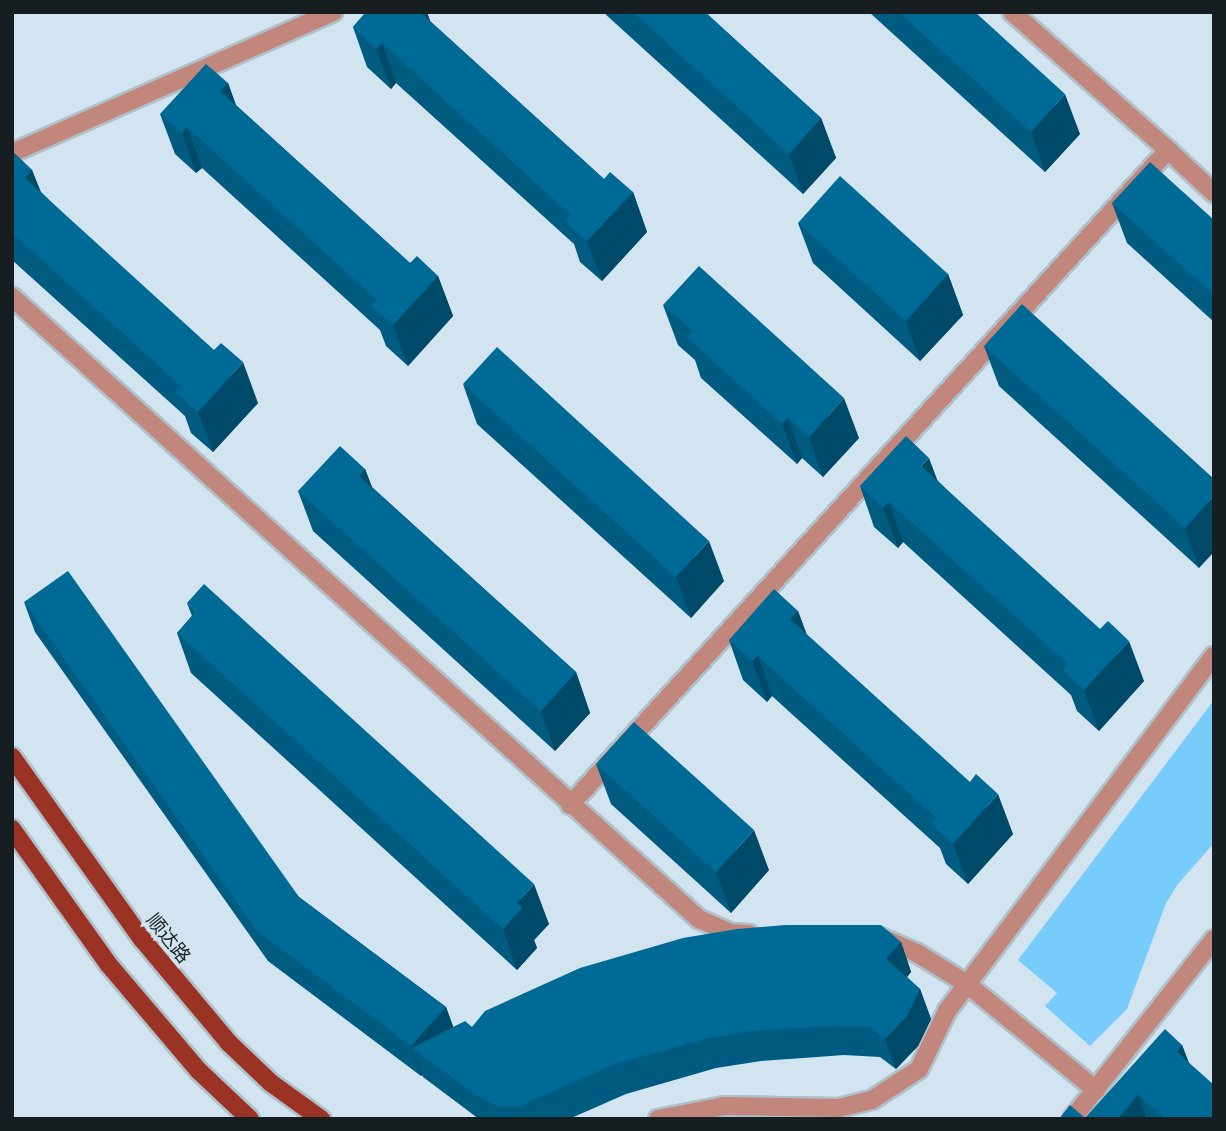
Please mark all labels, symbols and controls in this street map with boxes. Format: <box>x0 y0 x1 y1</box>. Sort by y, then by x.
street label: 顺达路 <box>142 909 196 967</box>

